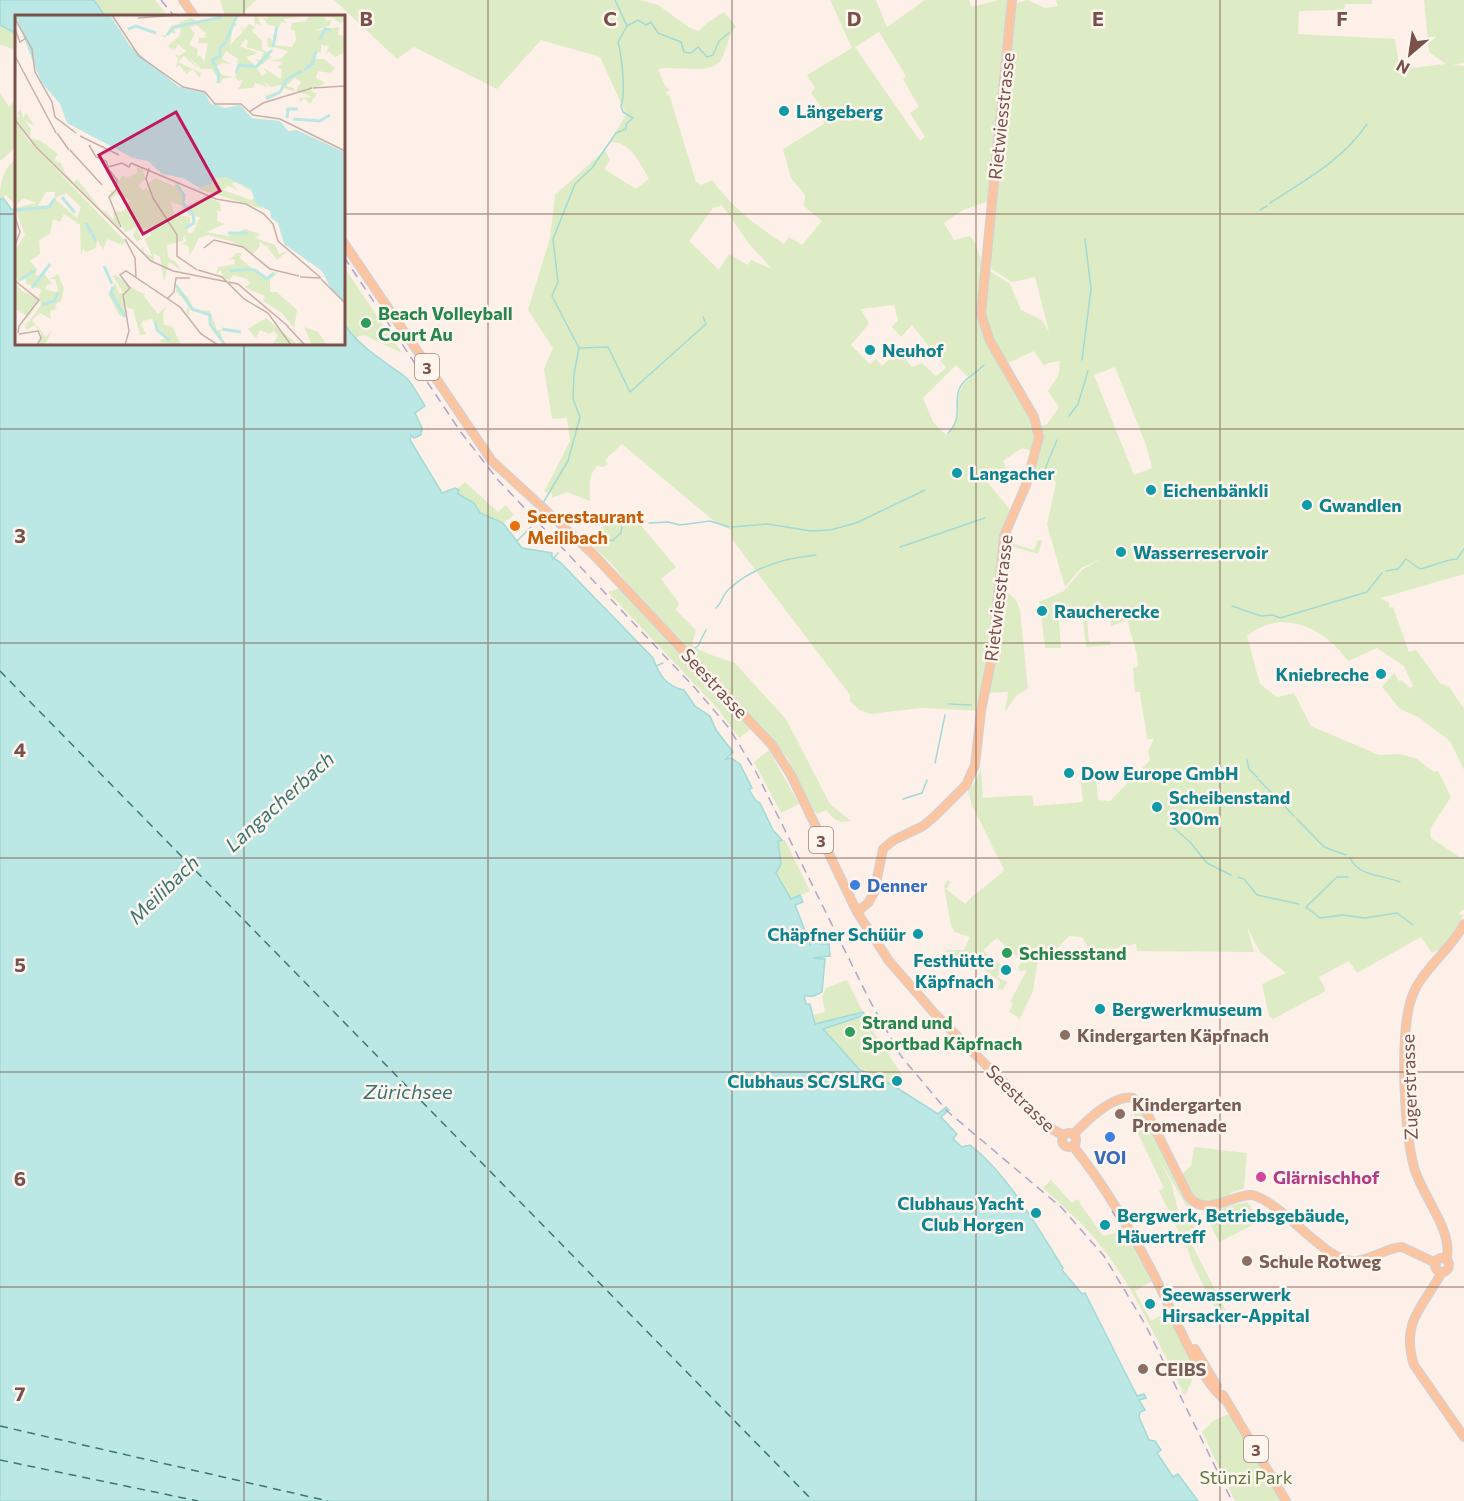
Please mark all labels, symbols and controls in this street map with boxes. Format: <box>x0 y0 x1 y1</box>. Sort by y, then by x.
text: B <box>359 6 373 30</box>
text: C <box>603 6 617 30</box>
text: D <box>847 6 861 30</box>
text: E <box>1092 6 1104 30</box>
text: F <box>1336 6 1348 30</box>
inset map <box>15 15 345 345</box>
north arrow <box>1380 24 1440 84</box>
street label: Rietwiesstrasse <box>983 51 1019 181</box>
text: N <box>1393 56 1412 79</box>
place label: Längeberg <box>796 100 883 122</box>
marker: Längeberg <box>777 104 791 118</box>
place label: Beach Volleyball Court Au <box>378 302 513 345</box>
marker: Beach Volleyball Court Au <box>359 316 373 330</box>
place label: Neuhof <box>882 339 944 361</box>
marker: Neuhof <box>863 343 877 357</box>
road number: 3 <box>415 354 439 380</box>
place label: Langacher <box>969 462 1055 484</box>
marker: Langacher <box>950 466 964 480</box>
place label: Eichenbänkli <box>1163 479 1268 501</box>
marker: Eichenbänkli <box>1144 483 1158 497</box>
place label: Gwandlen <box>1319 494 1402 516</box>
marker: Gwandlen <box>1300 498 1314 512</box>
place label: Seerestaurant Meilibach <box>527 505 644 548</box>
marker: Seerestaurant Meilibach <box>508 519 522 533</box>
text: 3 <box>14 523 26 547</box>
street label: Rietwiesstrasse <box>979 533 1017 663</box>
place label: Wasserreservoir <box>1133 541 1269 563</box>
marker: Wasserreservoir <box>1114 545 1128 559</box>
place label: Raucherecke <box>1054 600 1159 622</box>
marker: Raucherecke <box>1035 604 1049 618</box>
street label: Seestrasse <box>677 644 753 722</box>
place label: Kniebreche <box>1276 663 1369 685</box>
marker: Kniebreche <box>1374 667 1388 681</box>
text: 4 <box>14 737 26 761</box>
water label: Langacherbach <box>220 746 338 856</box>
place label: Dow Europe GmbH <box>1081 762 1238 784</box>
marker: Dow Europe GmbH <box>1062 766 1076 780</box>
place label: Scheibenstand 300m <box>1169 786 1290 829</box>
marker: Scheibenstand 300m <box>1150 800 1164 814</box>
road number: 3 <box>809 827 833 853</box>
water label: Meilibach <box>123 850 203 928</box>
place label: Denner <box>867 874 928 896</box>
marker: Denner <box>848 878 862 892</box>
place label: Chäpfner Schüür <box>767 923 907 945</box>
marker: Chäpfner Schüür <box>911 927 925 941</box>
place label: Schiessstand <box>1019 942 1126 964</box>
marker: Schiessstand <box>1000 946 1014 960</box>
place label: Festhütte Käpfnach <box>913 949 994 992</box>
text: 5 <box>14 952 26 976</box>
marker: Festhütte Käpfnach <box>999 963 1013 977</box>
place label: Bergwerkmuseum <box>1112 998 1262 1020</box>
marker: Bergwerkmuseum <box>1093 1002 1107 1016</box>
place label: Strand und Sportbad Käpfnach <box>862 1011 1022 1054</box>
place label: Kindergarten Käpfnach <box>1077 1024 1269 1046</box>
marker: Strand und Sportbad Käpfnach <box>843 1025 857 1039</box>
marker: Kindergarten Käpfnach <box>1058 1028 1072 1042</box>
street label: Zugerstrasse <box>1396 1034 1422 1140</box>
street label: Seestrasse <box>982 1060 1060 1136</box>
place label: Clubhaus SC/SLRG <box>727 1070 885 1092</box>
marker: Clubhaus SC/SLRG <box>890 1074 904 1088</box>
water label: Zürichsee <box>362 1079 453 1103</box>
place label: Kindergarten Promenade <box>1132 1093 1242 1136</box>
marker: Kindergarten Promenade <box>1113 1107 1127 1121</box>
marker: VOI <box>1103 1130 1117 1144</box>
place label: VOI <box>1094 1146 1126 1168</box>
text: 6 <box>14 1166 26 1190</box>
place label: Glärnischhof <box>1273 1166 1380 1188</box>
marker: Glärnischhof <box>1254 1170 1268 1184</box>
place label: Clubhaus Yacht Club Horgen <box>897 1192 1024 1235</box>
place label: Bergwerk, Betriebsgebäude, Häuertreff <box>1117 1204 1349 1247</box>
marker: Clubhaus Yacht Club Horgen <box>1029 1206 1043 1220</box>
marker: Bergwerk, Betriebsgebäude, Häuertreff <box>1098 1218 1112 1232</box>
place label: Schule Rotweg <box>1259 1250 1381 1272</box>
marker: Schule Rotweg <box>1240 1254 1254 1268</box>
place label: Seewasserwerk Hirsacker-Appital <box>1162 1283 1310 1326</box>
marker: Seewasserwerk Hirsacker-Appital <box>1143 1297 1157 1311</box>
place label: CEIBS <box>1155 1358 1207 1380</box>
marker: CEIBS <box>1136 1362 1150 1376</box>
text: 7 <box>15 1381 26 1405</box>
road number: 3 <box>1244 1436 1268 1462</box>
park label: Stünzi Park <box>1200 1466 1293 1488</box>

